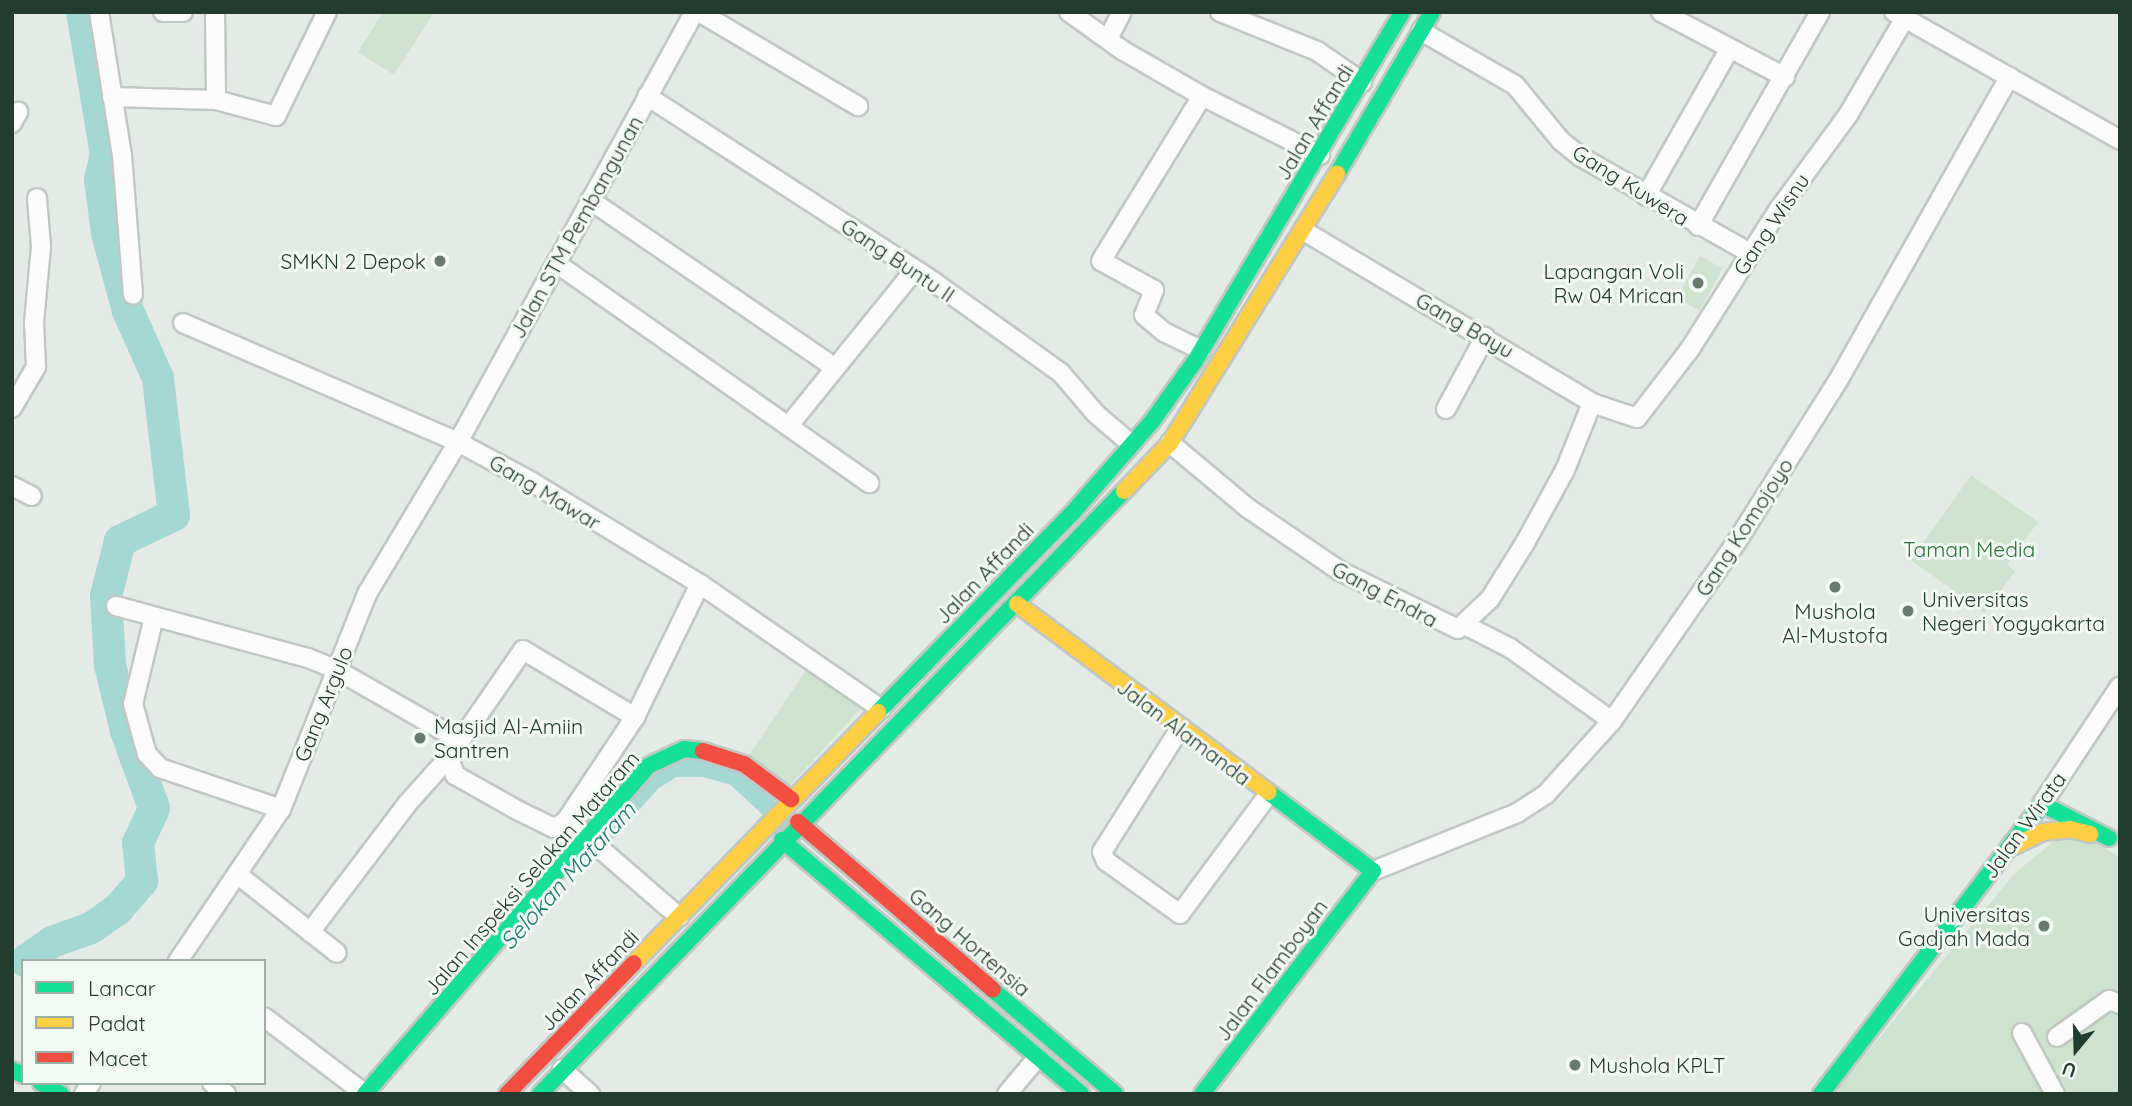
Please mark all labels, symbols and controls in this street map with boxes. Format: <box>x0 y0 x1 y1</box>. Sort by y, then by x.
street label: Jalan Affandi <box>1269 59 1359 185</box>
street label: Jalan STM Pembangunan <box>504 111 648 343</box>
street label: Gang Kuwera <box>1568 139 1694 231</box>
street label: Gang Wisnu <box>1728 168 1814 280</box>
street label: Gang Buntu II <box>836 213 960 307</box>
place label: SMKN 2 Depok <box>280 248 426 274</box>
marker: SMKN 2 Depok <box>432 253 448 269</box>
place label: Lapangan Voli Rw 04 Mrican <box>1543 258 1684 308</box>
marker: Lapangan Voli Rw 04 Mrican <box>1690 275 1706 291</box>
street label: Gang Bayu <box>1412 287 1518 363</box>
street label: Gang Mawar <box>485 449 605 535</box>
street label: Gang Komojoyo <box>1690 453 1798 601</box>
street label: Jalan Affandi <box>929 517 1039 629</box>
park label: Taman Media <box>1903 536 2035 562</box>
street label: Gang Endra <box>1328 556 1442 632</box>
marker: Mushola Al-Mustofa <box>1827 579 1843 595</box>
place label: Universitas Negeri Yogyakarta <box>1922 586 2105 636</box>
place label: Mushola Al-Mustofa <box>1782 598 1888 648</box>
marker: Universitas Negeri Yogyakarta <box>1900 603 1916 619</box>
street label: Gang Argulo <box>288 643 358 765</box>
street label: Jalan Alamanda <box>1112 674 1256 790</box>
place label: Masjid Al-Amiin Santren <box>434 713 583 763</box>
marker: Masjid Al-Amiin Santren <box>412 730 428 746</box>
street label: Jalan Inspeksi Selokan Mataram <box>418 746 644 1000</box>
street label: Jalan Wirata <box>1977 767 2071 883</box>
water label: Selokan Mataram <box>495 797 641 955</box>
street label: Gang Hortensia <box>904 882 1036 1002</box>
street label: Jalan Flamboyan <box>1209 894 1333 1046</box>
place label: Universitas Gadjah Mada <box>1898 901 2030 951</box>
marker: Universitas Gadjah Mada <box>2036 918 2052 934</box>
street label: Jalan Affandi <box>534 924 644 1036</box>
legend <box>21 959 266 1085</box>
text: Lancar <box>88 975 156 1001</box>
text: Padat <box>88 1010 146 1036</box>
north arrow <box>2041 1015 2111 1085</box>
text: Macet <box>88 1045 148 1071</box>
place label: Mushola KPLT <box>1589 1052 1725 1078</box>
text: U <box>2059 1056 2079 1083</box>
marker: Mushola KPLT <box>1567 1057 1583 1073</box>

